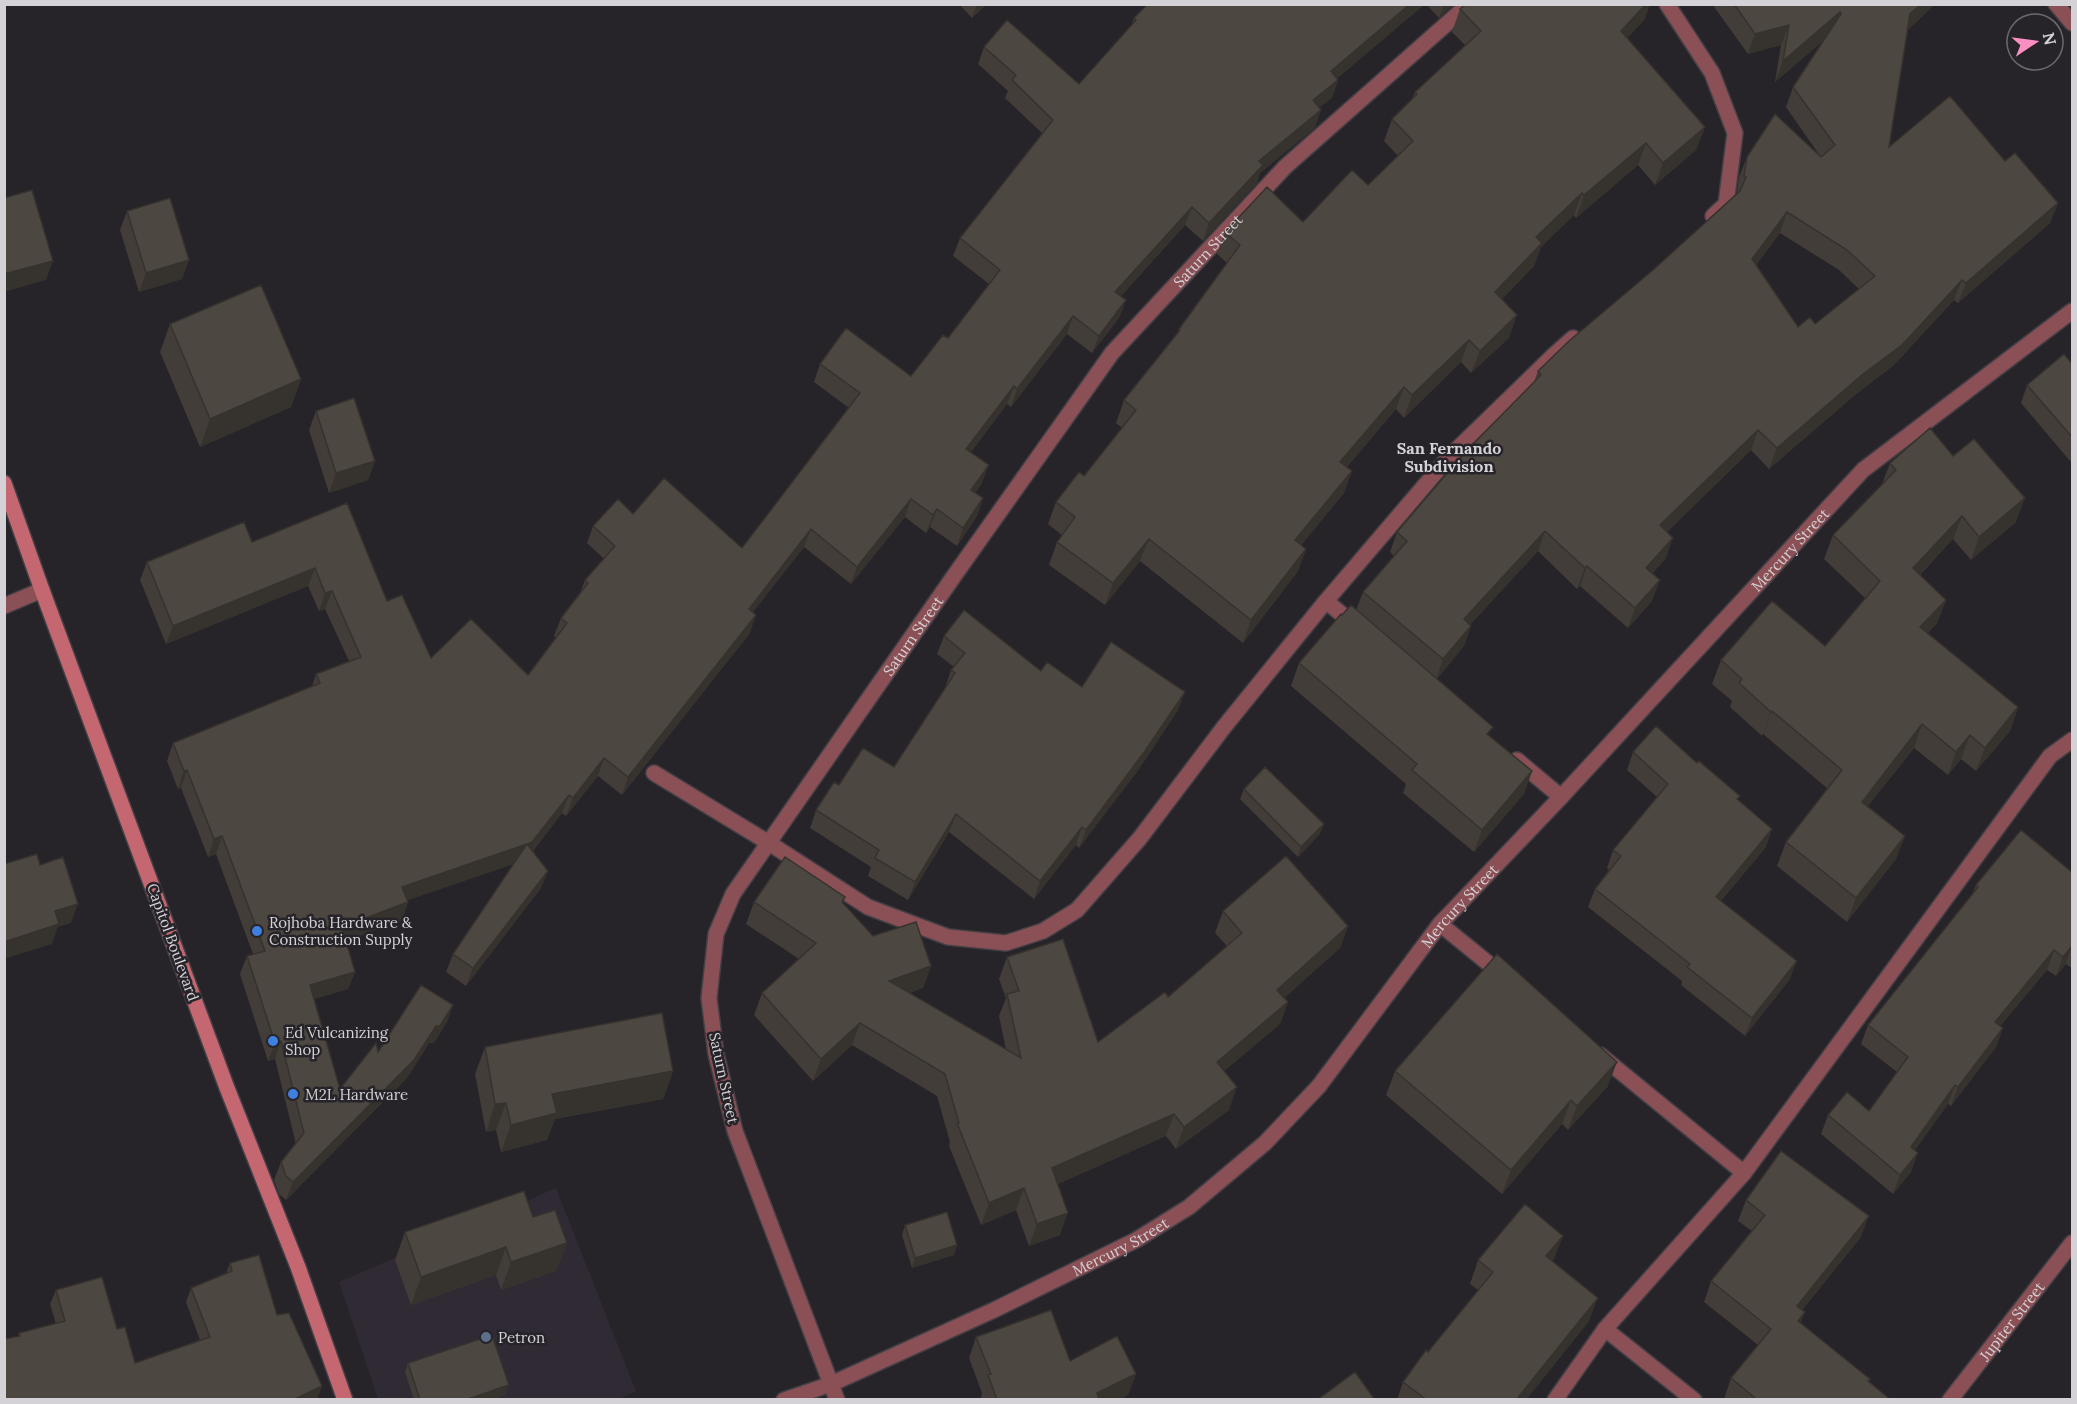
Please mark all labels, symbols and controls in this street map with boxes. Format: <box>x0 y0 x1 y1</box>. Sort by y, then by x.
north arrow <box>2005 12 2065 72</box>
text: N <box>2038 30 2061 47</box>
street label: Saturn Street <box>1169 210 1246 291</box>
district label: San Fernando Subdivision <box>1397 438 1501 476</box>
street label: Mercury Street <box>1747 504 1833 595</box>
street label: Saturn Street <box>878 592 947 679</box>
street label: Mercury Street <box>1416 860 1502 951</box>
street label: Capitol Boulevard <box>143 881 203 1004</box>
place label: Rojhoba Hardware & Construction Supply <box>269 913 413 949</box>
marker: Rojhoba Hardware & Construction Supply <box>250 924 264 938</box>
place label: Ed Vulcanizing Shop <box>285 1023 389 1059</box>
street label: Saturn Street <box>705 1031 743 1126</box>
marker: Ed Vulcanizing Shop <box>266 1034 280 1048</box>
place label: M2L Hardware <box>305 1085 408 1104</box>
marker: M2L Hardware <box>286 1087 300 1101</box>
street label: Mercury Street <box>1069 1213 1172 1280</box>
street label: Jupiter Street <box>1974 1278 2048 1365</box>
place label: Petron <box>498 1328 545 1347</box>
marker: Petron <box>479 1330 493 1344</box>

